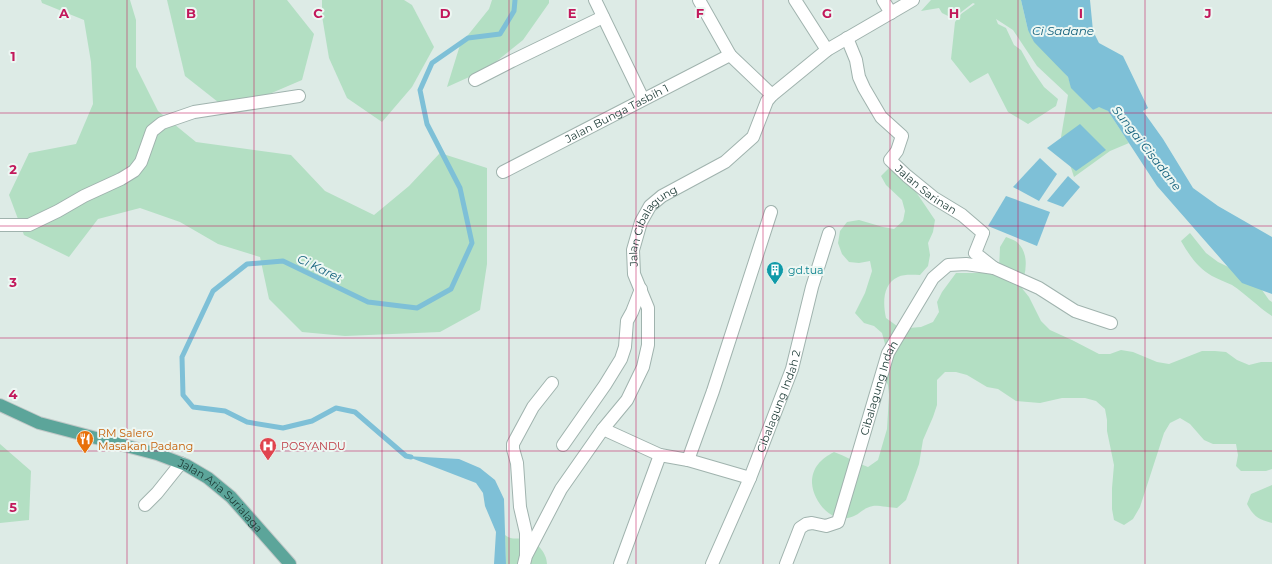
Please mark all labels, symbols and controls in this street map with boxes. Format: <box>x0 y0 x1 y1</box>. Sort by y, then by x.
text: A <box>58 5 70 21</box>
text: B <box>186 5 196 21</box>
text: C <box>313 5 323 21</box>
text: D <box>440 5 451 21</box>
text: E <box>568 5 577 21</box>
text: F <box>696 5 704 21</box>
text: G <box>822 5 832 21</box>
text: H <box>949 5 959 21</box>
text: I <box>1079 5 1083 21</box>
text: J <box>1203 5 1212 21</box>
water label: Ci Sadane <box>1032 23 1094 38</box>
text: 1 <box>10 48 16 64</box>
street label: Jalan Bunga Tasbih 1 <box>562 81 671 146</box>
water label: Sungai Cisadane <box>1109 102 1185 194</box>
text: 2 <box>9 161 17 177</box>
street label: Jalan Sarinan <box>892 161 959 217</box>
street label: Jalan Cibalagung <box>626 182 680 268</box>
water label: Ci Karet <box>295 251 345 285</box>
building icon: gd.tua <box>765 260 785 285</box>
place label: gd.tua <box>788 263 824 277</box>
text: 3 <box>8 274 17 290</box>
street label: Cibalagung Indah <box>857 338 901 437</box>
street label: Cibalagung Indah 2 <box>753 349 803 455</box>
text: 4 <box>9 386 18 402</box>
place label: RM Salero Masakan Padang <box>98 426 193 453</box>
restaurant icon: RM Salero Masakan Padang <box>75 429 95 454</box>
hospital icon: POSYANDU <box>258 436 278 461</box>
place label: POSYANDU <box>281 439 346 453</box>
street label: Jalan Aria Surialaga <box>175 455 266 535</box>
text: 5 <box>9 499 17 515</box>

